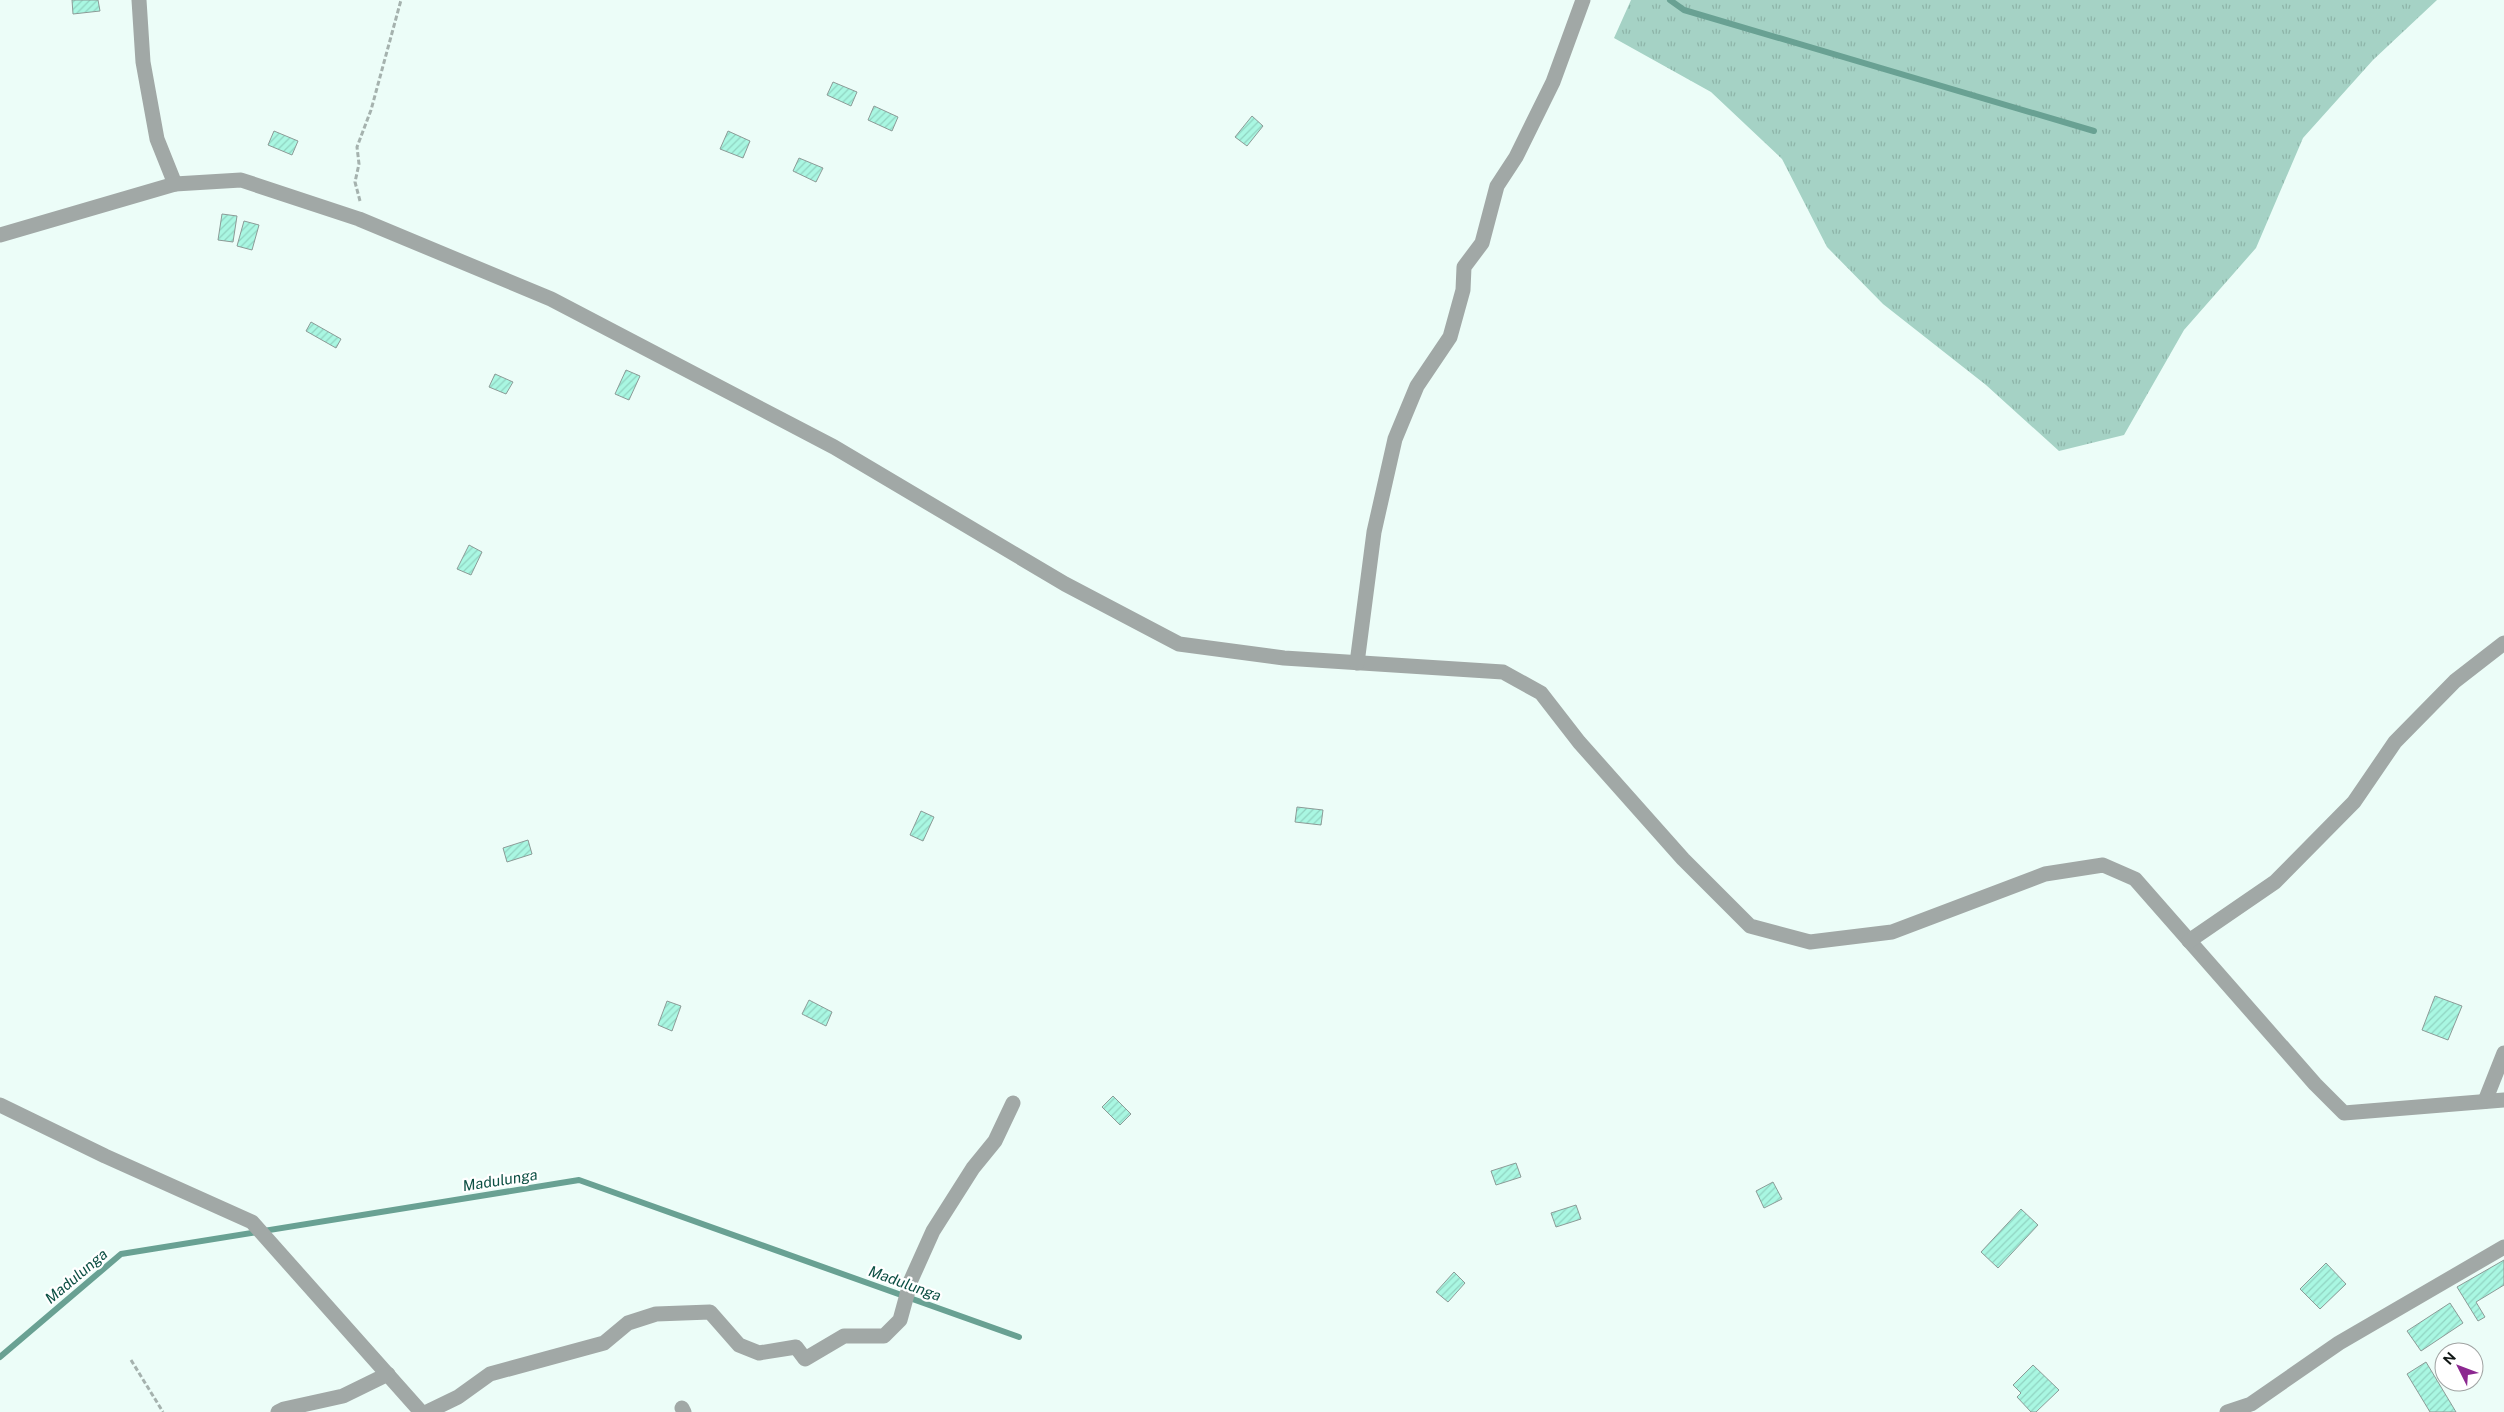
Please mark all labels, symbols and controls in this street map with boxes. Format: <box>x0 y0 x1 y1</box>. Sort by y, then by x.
water label: Madulunga <box>461 1166 539 1194</box>
water label: Madulunga <box>42 1245 110 1307</box>
water label: Madulunga <box>867 1262 943 1304</box>
north arrow <box>2434 1342 2484 1392</box>
text: N <box>2440 1349 2459 1368</box>

